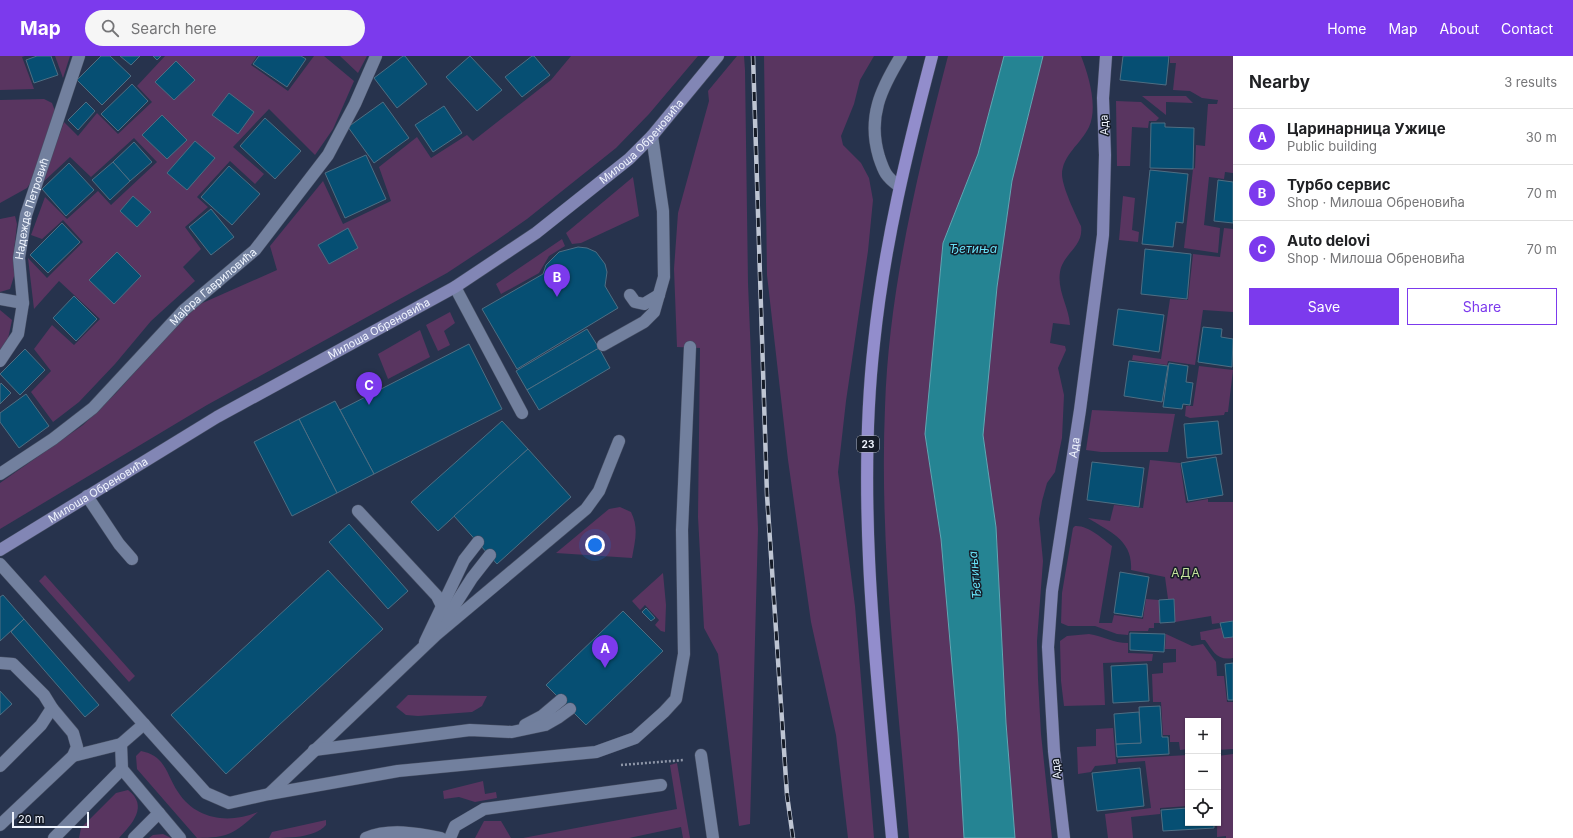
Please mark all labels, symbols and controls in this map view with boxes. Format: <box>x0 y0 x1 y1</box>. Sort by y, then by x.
search box <box>85 10 365 46</box>
text: Map <box>20 17 61 40</box>
icon: search <box>99 17 121 39</box>
text: Search here <box>131 19 216 38</box>
text: Home <box>1327 20 1366 37</box>
text: Map <box>1388 20 1418 37</box>
text: About <box>1440 20 1479 37</box>
text: Contact <box>1501 20 1553 37</box>
text: Nearby <box>1249 72 1310 92</box>
text: 3 results <box>1504 74 1557 90</box>
street label: Милоша Обреновића <box>596 96 687 187</box>
street label: Ада <box>1097 114 1111 136</box>
text: Царинарница Ужице <box>1287 119 1446 138</box>
text: A <box>1257 129 1267 145</box>
text: 30 m <box>1526 129 1557 145</box>
text: Public building <box>1287 138 1377 154</box>
street label: Надежде Петровић <box>12 156 52 261</box>
text: Турбо сервис <box>1287 175 1391 194</box>
text: B <box>1258 185 1266 201</box>
text: 70 m <box>1527 185 1557 201</box>
text: Shop · Милоша Обреновића <box>1287 194 1465 210</box>
text: Auto delovi <box>1287 231 1370 250</box>
water label: Ђетиња <box>949 241 997 256</box>
text: C <box>1257 241 1267 257</box>
text: 70 m <box>1527 241 1557 257</box>
street label: Мајора Гавриловића <box>166 245 259 328</box>
text: Shop · Милоша Обреновића <box>1287 250 1465 266</box>
pin: B <box>544 264 570 297</box>
button: Save <box>1249 288 1399 325</box>
button: Share <box>1407 288 1557 325</box>
street label: Милоша Обреновића <box>325 295 432 362</box>
pin: C <box>356 372 382 405</box>
road number: 23 <box>857 436 879 452</box>
street label: Ада <box>1066 436 1083 459</box>
street label: Милоша Обреновића <box>46 454 150 526</box>
your location <box>585 535 605 555</box>
water label: Ђетиња <box>965 550 984 600</box>
district label: АДА <box>1171 565 1201 580</box>
pin: A <box>592 635 618 668</box>
map controls <box>1185 718 1221 826</box>
button: + <box>1185 718 1221 754</box>
button: − <box>1185 754 1221 790</box>
street label: Ада <box>1048 758 1064 780</box>
button: locate <box>1185 790 1221 826</box>
scale bar <box>12 810 89 829</box>
text: 20 m <box>18 812 44 826</box>

